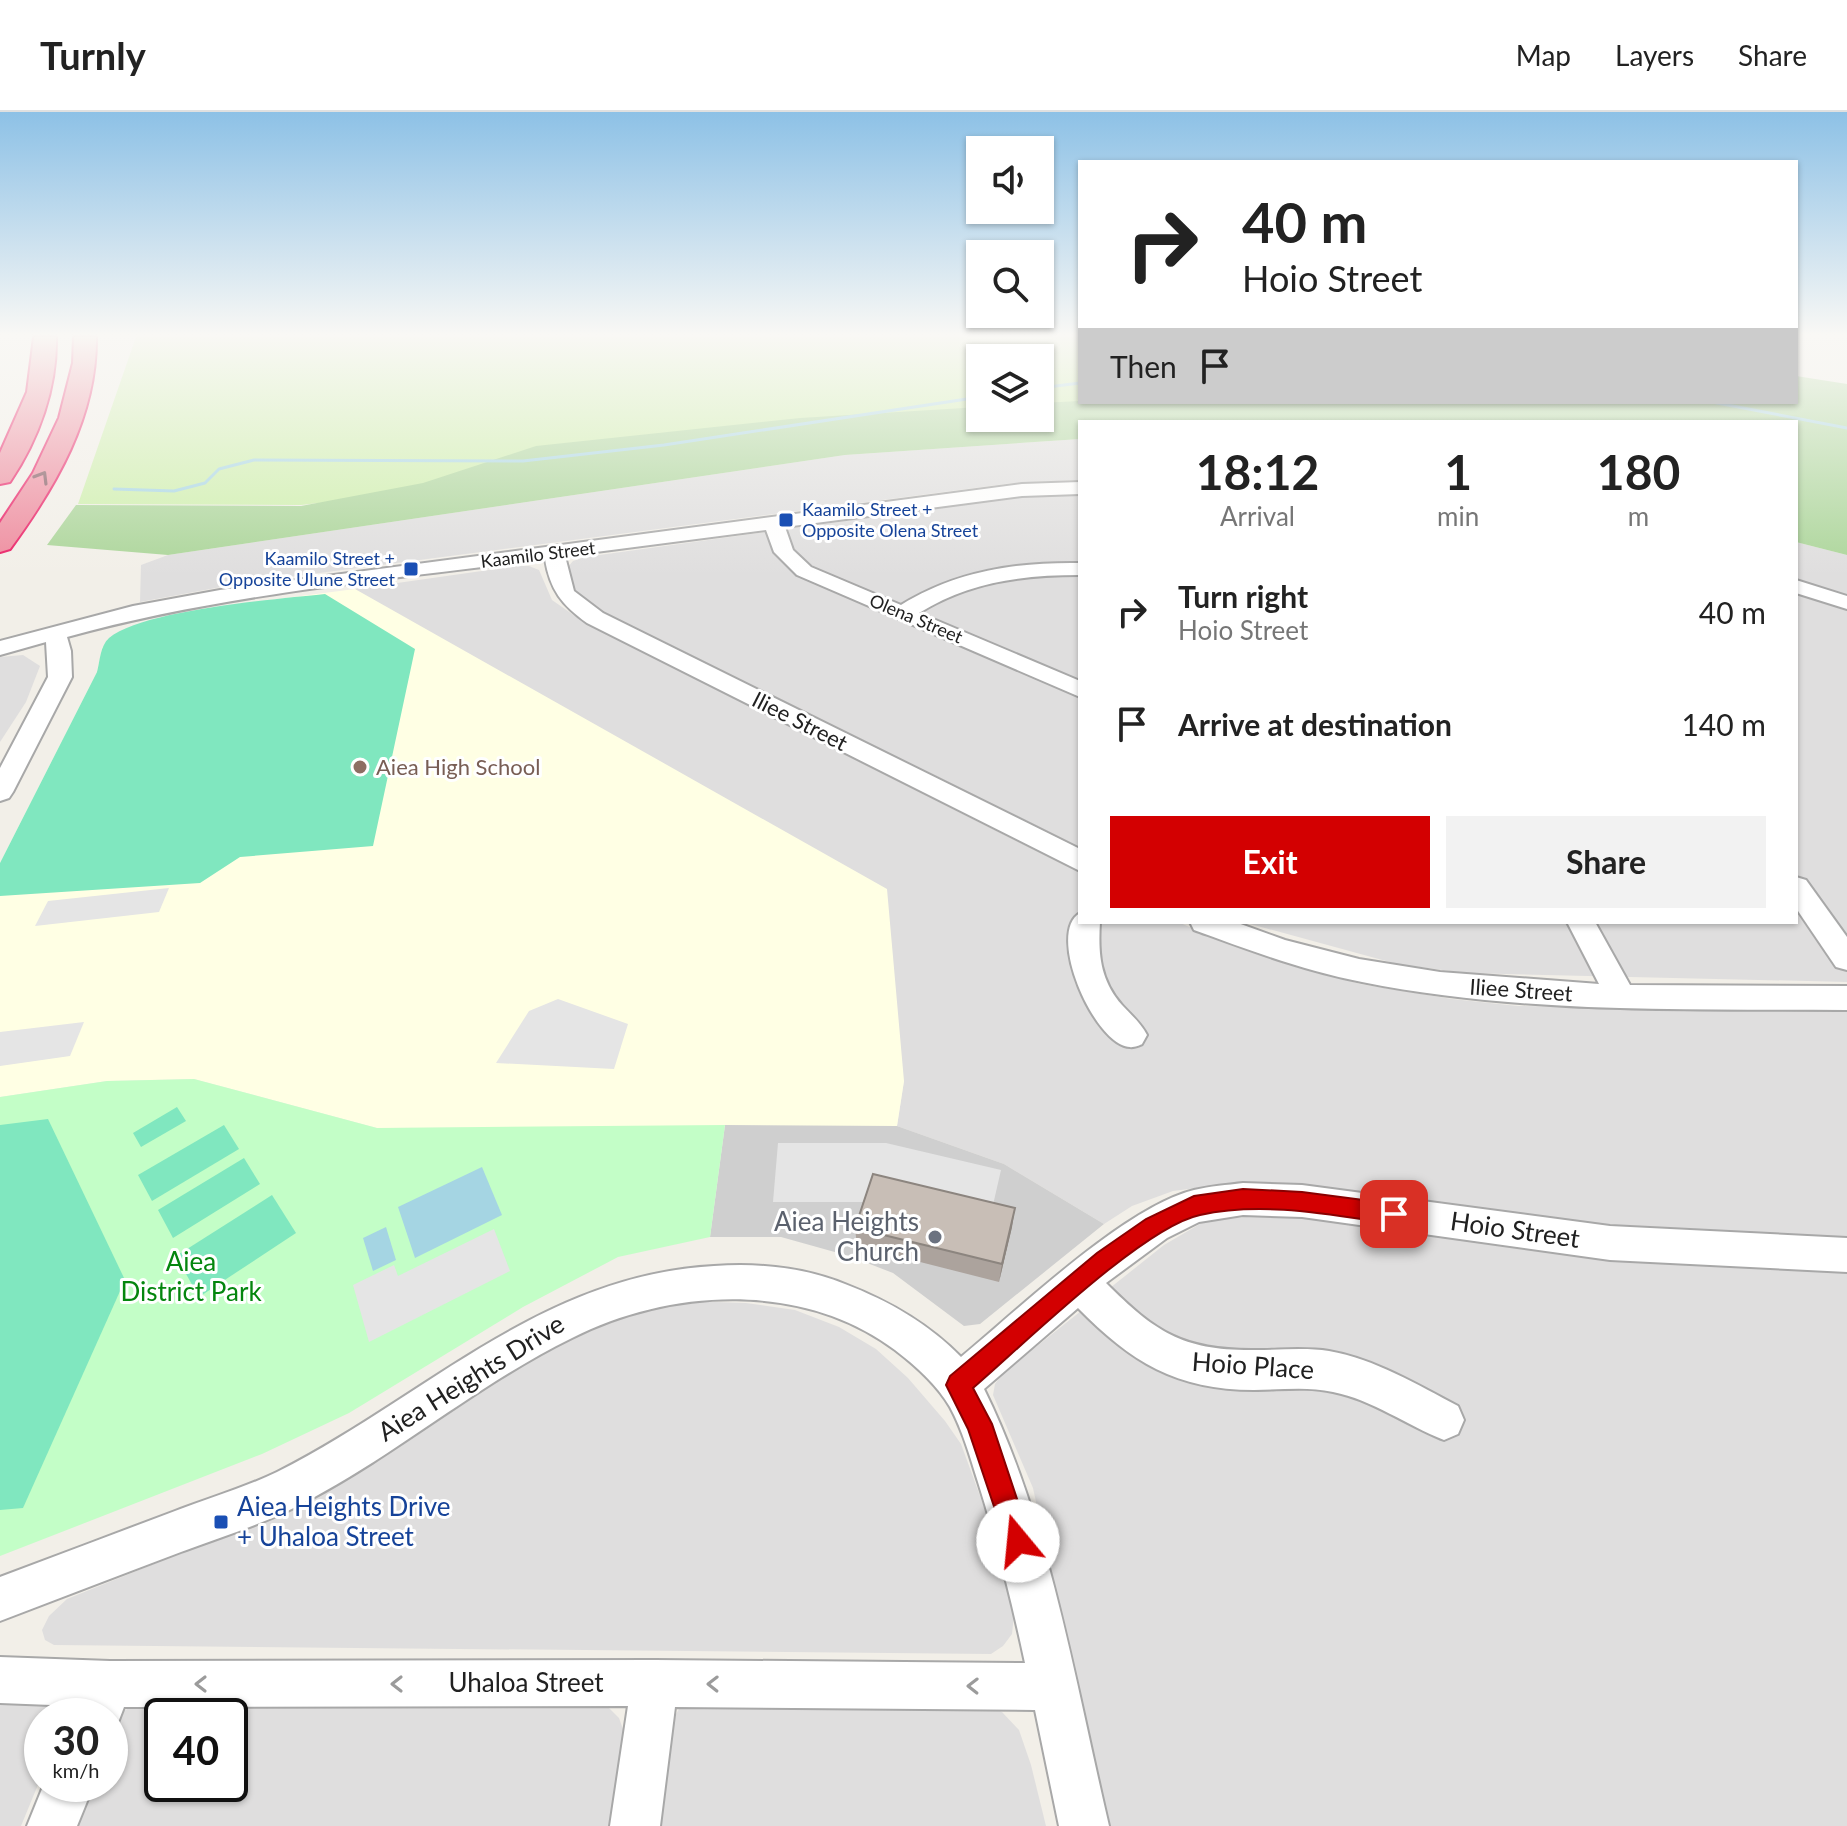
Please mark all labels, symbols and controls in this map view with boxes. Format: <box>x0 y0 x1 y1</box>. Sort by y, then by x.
text: Turnly <box>40 32 146 78</box>
text: Map <box>1516 38 1571 72</box>
text: Layers <box>1615 38 1694 72</box>
text: Share <box>1738 38 1807 72</box>
map controls <box>966 136 1054 432</box>
button: sound <box>966 136 1054 224</box>
text: 40 m <box>1242 188 1367 255</box>
icon: right <box>1110 192 1214 296</box>
button: search <box>966 240 1054 328</box>
text: Hoio Street <box>1242 256 1422 300</box>
button: layers <box>966 344 1054 432</box>
icon: arrive <box>1193 344 1237 388</box>
text: Then <box>1110 348 1177 384</box>
text: 18:12 <box>1196 443 1319 500</box>
text: 1 <box>1444 443 1472 500</box>
text: 180 <box>1597 443 1680 500</box>
one-way arrow <box>32 471 48 486</box>
place label: Kaamilo Street + Opposite Olena Street <box>802 498 979 541</box>
text: Arrival <box>1220 500 1295 532</box>
text: min <box>1437 500 1479 532</box>
text: m <box>1628 500 1649 532</box>
marker: Kaamilo Street + Opposite Olena Street <box>777 511 795 529</box>
street label: Kaamilo Street <box>479 536 597 572</box>
place label: Kaamilo Street + Opposite Ulune Street <box>219 547 396 590</box>
marker: Kaamilo Street + Opposite Ulune Street <box>402 560 420 578</box>
text: Turn right <box>1178 578 1308 614</box>
street label: Olena Street <box>867 589 967 648</box>
icon: right <box>1110 590 1154 634</box>
text: 40 m <box>1699 594 1766 630</box>
text: Hoio Street <box>1178 614 1308 646</box>
street label: Iliee Street <box>748 685 852 756</box>
icon: arrive <box>1110 702 1154 746</box>
text: Arrive at destination <box>1178 706 1452 742</box>
text: 140 m <box>1681 706 1766 742</box>
place label: Aiea High School <box>376 753 540 780</box>
marker: Aiea High School <box>351 758 369 776</box>
button: Exit <box>1110 816 1430 908</box>
button: Share <box>1446 816 1766 908</box>
street label: Iliee Street <box>1469 972 1574 1007</box>
pin <box>1360 1180 1428 1248</box>
icon: arrive <box>1372 1192 1416 1236</box>
street label: Hoio Street <box>1448 1204 1583 1254</box>
place label: Aiea Heights Church <box>774 1205 919 1267</box>
marker: Aiea Heights Church <box>926 1228 944 1246</box>
park label: Aiea District Park <box>120 1245 262 1307</box>
street label: Aiea Heights Drive <box>371 1307 570 1447</box>
street label: Hoio Place <box>1191 1345 1315 1385</box>
place label: Aiea Heights Drive + Uhaloa Street <box>237 1490 451 1552</box>
position arrow <box>976 1499 1060 1583</box>
marker: Aiea Heights Drive + Uhaloa Street <box>212 1513 230 1531</box>
street label: Uhaloa Street <box>448 1666 604 1698</box>
one-way arrow <box>194 1675 207 1693</box>
one-way arrow <box>390 1675 403 1693</box>
one-way arrow <box>706 1675 719 1693</box>
one-way arrow <box>966 1678 979 1695</box>
speed limit sign: 40 <box>144 1698 248 1802</box>
text: 30 <box>53 1716 99 1764</box>
text: km/h <box>53 1758 99 1782</box>

